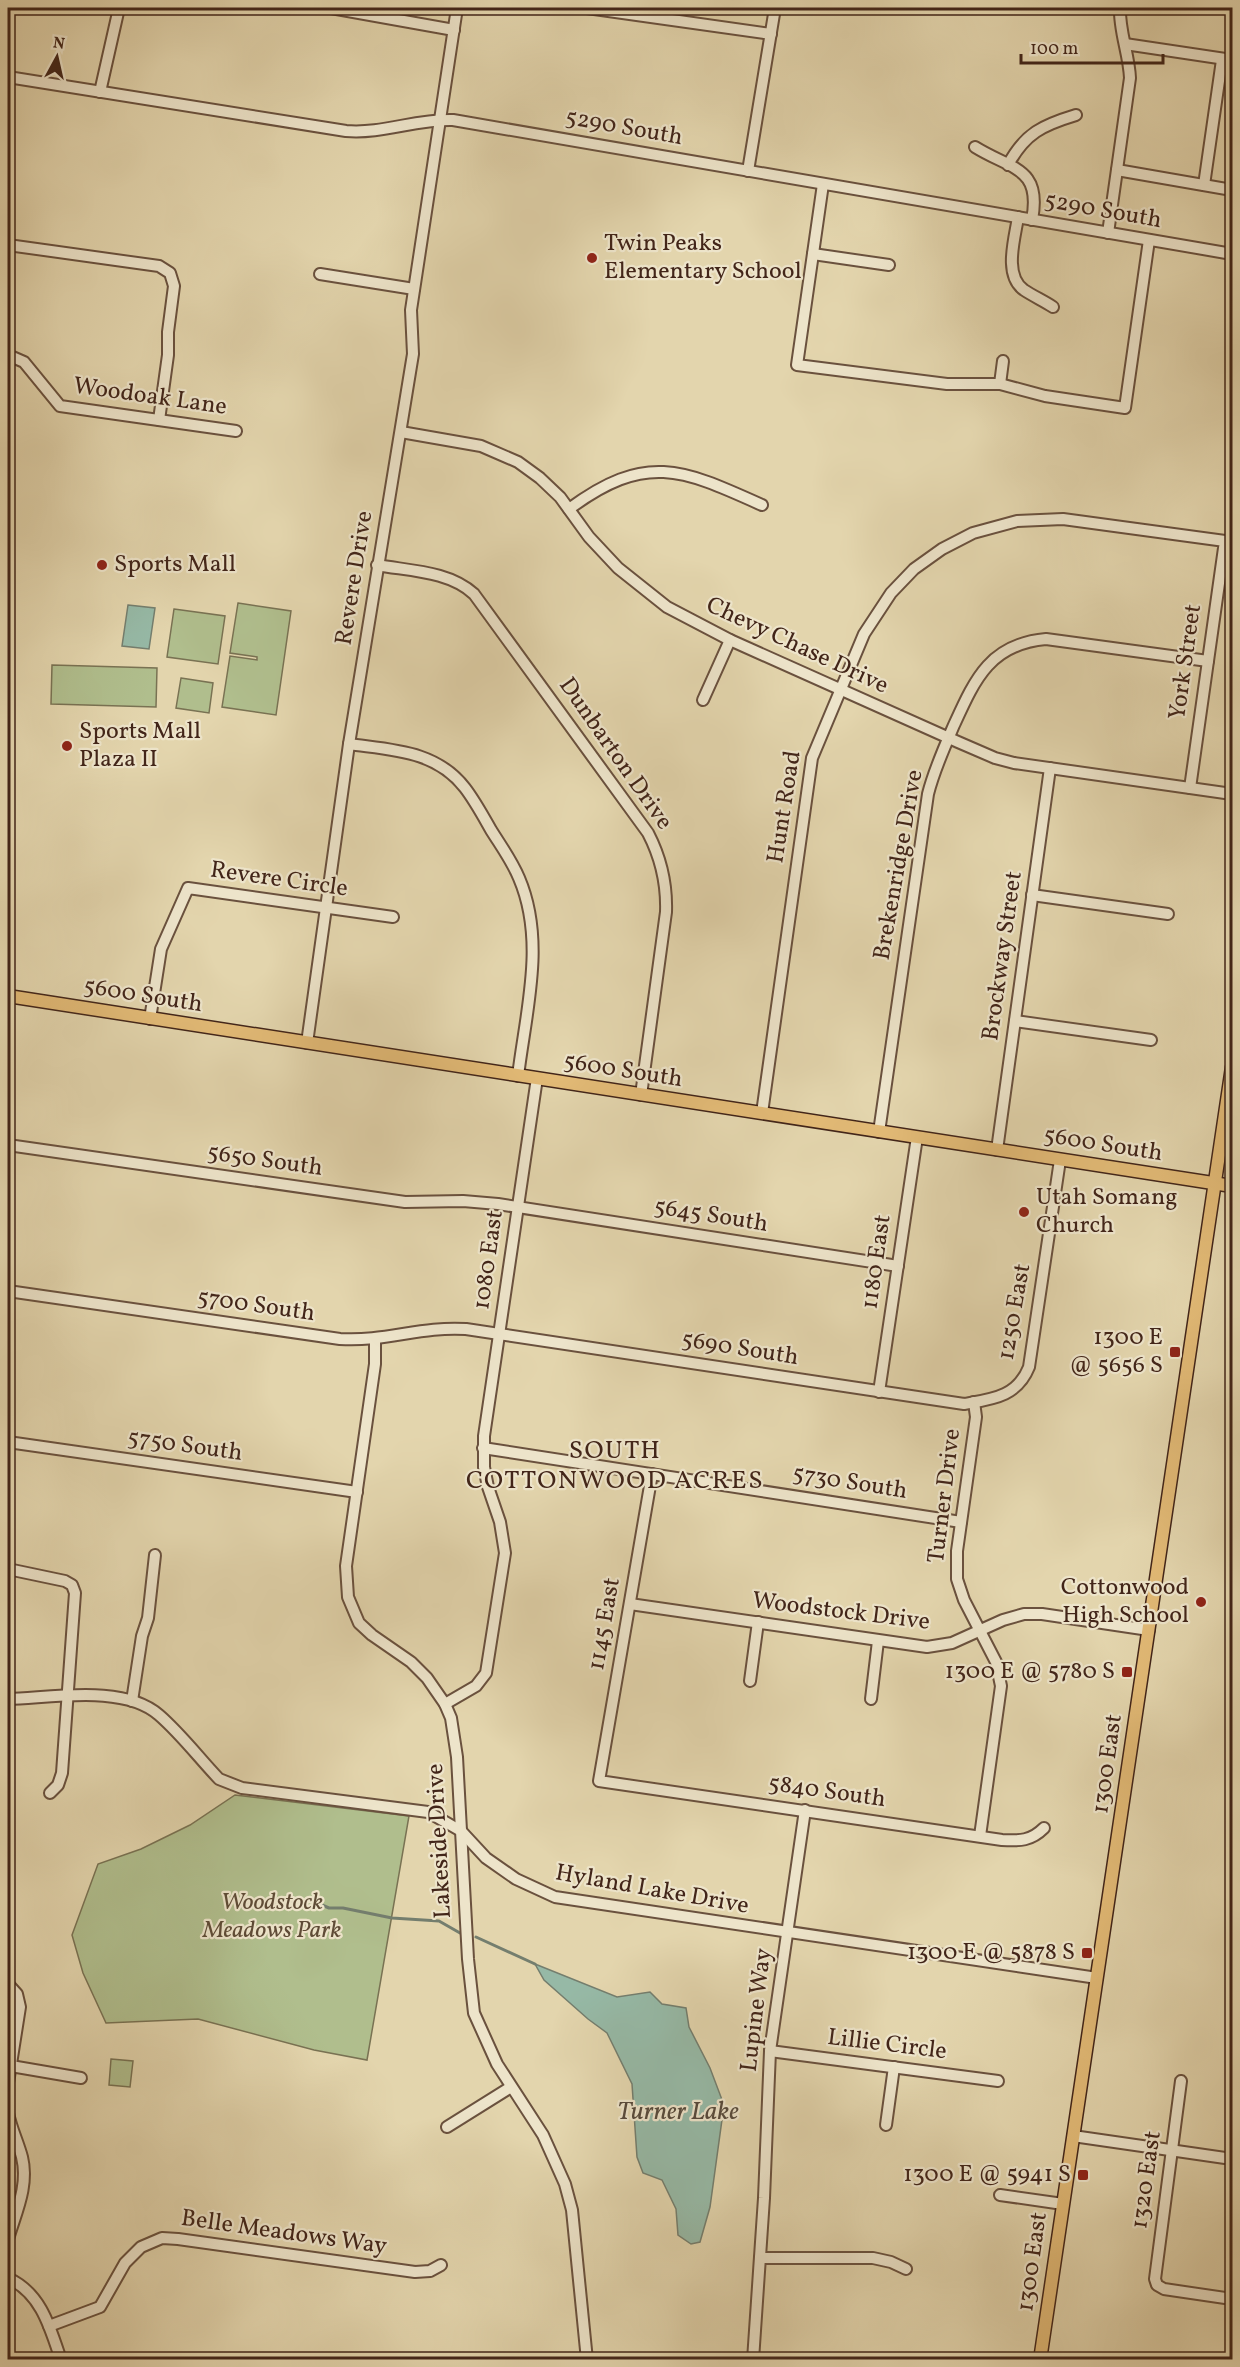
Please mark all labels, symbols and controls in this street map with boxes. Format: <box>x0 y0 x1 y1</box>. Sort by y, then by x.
north arrow <box>27 27 87 87</box>
scale bar <box>1021 27 1164 65</box>
text: N <box>52 32 66 56</box>
text: 100 m <box>1030 37 1079 62</box>
street label: 5290 South <box>563 101 685 155</box>
street label: 5290 South <box>1042 184 1164 238</box>
place label: Twin Peaks Elementary School <box>604 227 802 289</box>
marker: Twin Peaks Elementary School <box>585 251 599 265</box>
street label: Woodoak Lane <box>71 369 229 425</box>
street label: Revere Drive <box>328 508 382 648</box>
place label: Sports Mall <box>114 548 236 582</box>
marker: Sports Mall <box>95 558 109 572</box>
street label: Chevy Chase Drive <box>700 589 894 703</box>
street label: York Street <box>1161 602 1211 722</box>
street label: Dunbarton Drive <box>550 671 680 837</box>
place label: Sports Mall Plaza II <box>79 715 201 777</box>
marker: Sports Mall Plaza II <box>60 739 74 753</box>
street label: Hunt Road <box>759 748 811 866</box>
street label: Brekenridge Drive <box>866 767 932 963</box>
street label: Revere Circle <box>208 854 350 906</box>
street label: Brockway Street <box>974 869 1032 1043</box>
street label: 5600 South <box>81 970 205 1022</box>
street label: 5600 South <box>561 1045 685 1097</box>
street label: 5600 South <box>1041 1119 1165 1171</box>
street label: 5650 South <box>205 1136 325 1186</box>
place label: Utah Somang Church <box>1036 1181 1177 1243</box>
street label: 5645 South <box>651 1190 771 1242</box>
marker: Utah Somang Church <box>1017 1205 1031 1219</box>
street label: 1080 East <box>465 1208 513 1312</box>
street label: 1180 East <box>854 1213 900 1311</box>
street label: 1250 East <box>990 1261 1040 1363</box>
street label: 5700 South <box>195 1281 317 1331</box>
place label: 1300 E @ 5656 S <box>1069 1321 1163 1383</box>
street label: 5690 South <box>679 1323 801 1375</box>
marker: 1300 E @ 5656 S <box>1168 1345 1182 1359</box>
street label: 5750 South <box>125 1421 245 1471</box>
street label: Turner Drive <box>920 1427 970 1565</box>
district label: SOUTH COTTONWOOD ACRES <box>466 1433 764 1499</box>
street label: 5730 South <box>790 1457 910 1509</box>
place label: Cottonwood High School <box>1061 1571 1189 1633</box>
street label: 1145 East <box>580 1575 630 1673</box>
street label: Woodstock Drive <box>750 1584 932 1640</box>
marker: Cottonwood High School <box>1194 1595 1208 1609</box>
place label: 1300 E @ 5780 S <box>945 1655 1115 1689</box>
marker: 1300 E @ 5780 S <box>1120 1665 1134 1679</box>
street label: 1300 East <box>1084 1712 1132 1816</box>
street label: Lakeside Drive <box>419 1763 461 1919</box>
street label: 5840 South <box>766 1767 888 1817</box>
street label: Hyland Lake Drive <box>553 1856 751 1924</box>
park label: Woodstock Meadows Park <box>202 1886 341 1948</box>
place label: 1300 E @ 5878 S <box>907 1936 1075 1970</box>
street label: Lupine Way <box>733 1946 781 2074</box>
marker: 1300 E @ 5878 S <box>1080 1946 1094 1960</box>
street label: Lillie Circle <box>825 2021 949 2069</box>
water label: Turner Lake <box>617 2094 739 2130</box>
street label: 1320 East <box>1123 2129 1171 2231</box>
place label: 1300 E @ 5941 S <box>903 2158 1071 2192</box>
marker: 1300 E @ 5941 S <box>1076 2168 1090 2182</box>
street label: Belle Meadows Way <box>179 2202 389 2264</box>
street label: 1300 East <box>1009 2210 1057 2314</box>

